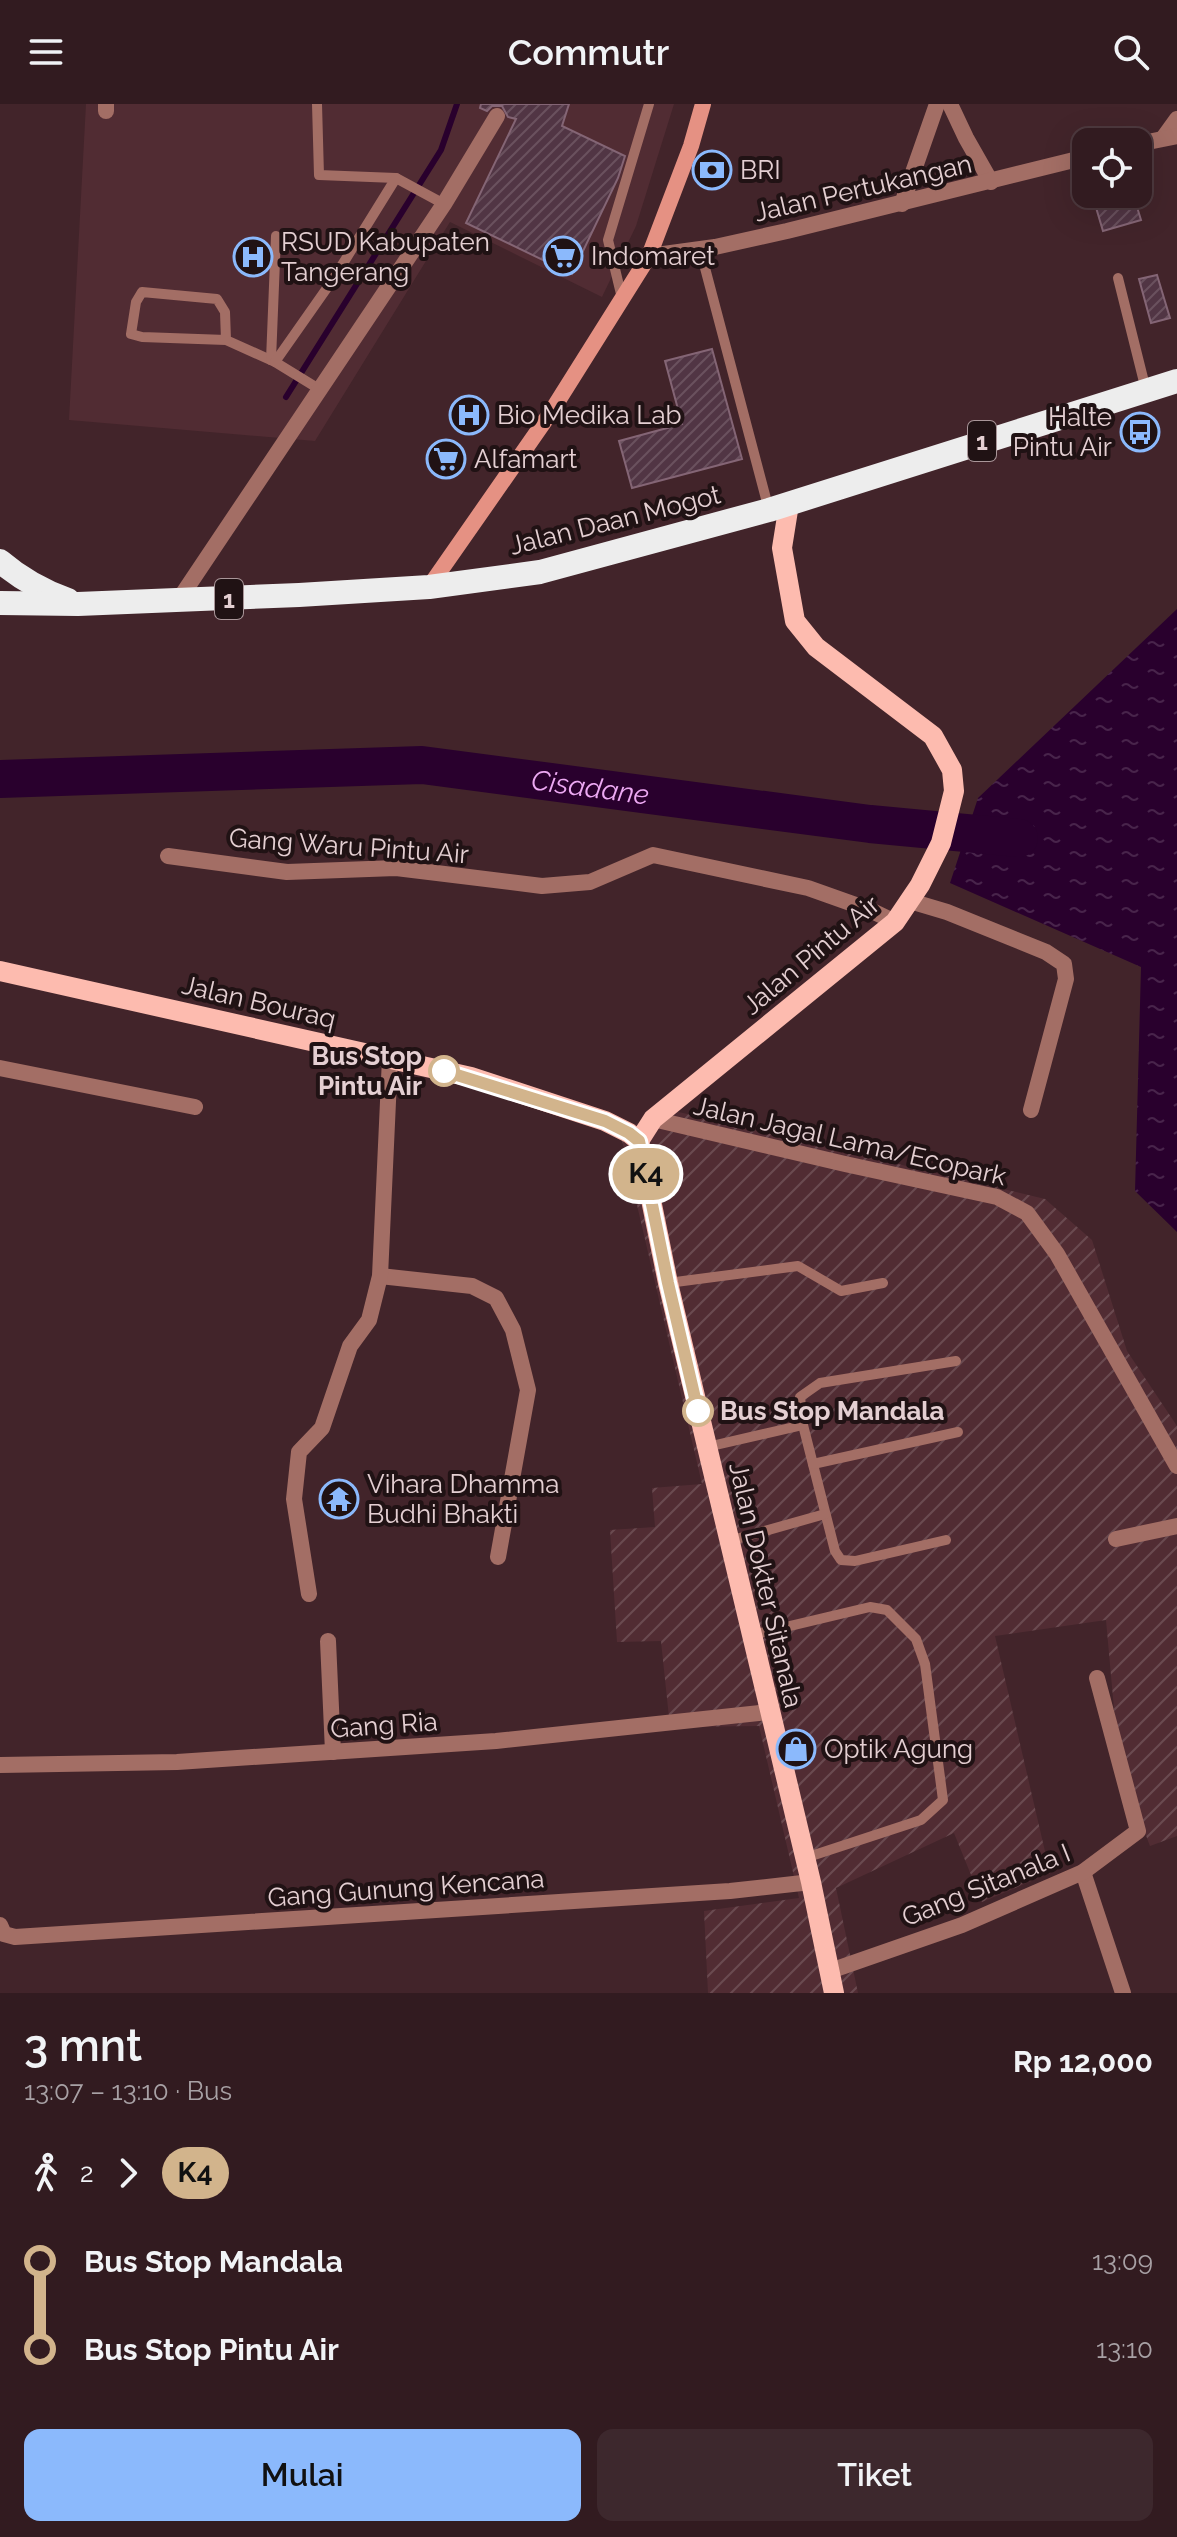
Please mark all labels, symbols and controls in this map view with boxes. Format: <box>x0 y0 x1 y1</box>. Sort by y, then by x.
icon: menu <box>24 30 68 74</box>
icon: search <box>1109 30 1153 74</box>
text: Commutr <box>508 31 669 73</box>
map controls <box>1072 128 1152 208</box>
button: locate <box>1072 128 1152 208</box>
street label: Jalan Pertukangan <box>751 148 975 228</box>
bank icon: BRI <box>691 149 733 191</box>
place label: BRI <box>740 155 781 185</box>
place label: RSUD Kabupaten Tangerang <box>281 227 490 287</box>
supermarket icon: Indomaret <box>542 235 584 277</box>
hospital icon: RSUD Kabupaten Tangerang <box>232 236 274 278</box>
place label: Indomaret <box>591 241 715 271</box>
hospital icon: Bio Medika Lab <box>448 394 490 436</box>
place label: Bio Medika Lab <box>497 400 682 430</box>
place label: Halte Pintu Air <box>1013 402 1112 462</box>
bus stop icon: Halte Pintu Air <box>1119 411 1161 453</box>
road number: 1 <box>968 421 996 461</box>
supermarket icon: Alfamart <box>425 438 467 480</box>
place label: Alfamart <box>474 444 578 474</box>
street label: Jalan Daan Mogot <box>506 479 724 561</box>
road number: 1 <box>215 579 243 619</box>
water label: Cisadane <box>529 763 651 811</box>
street label: Gang Waru Pintu Air <box>228 823 470 869</box>
street label: Jalan Pintu Air <box>737 889 885 1021</box>
street label: Jalan Bouraq <box>179 970 339 1034</box>
place label: Bus Stop Pintu Air <box>312 1041 422 1101</box>
marker: Bus Stop Pintu Air <box>429 1056 459 1086</box>
street label: Jalan Jagal Lama/Ecopark <box>691 1090 1009 1192</box>
line badge: K4 <box>610 1148 682 1200</box>
text: K4 <box>628 1157 664 1190</box>
marker: Bus Stop Mandala <box>683 1396 713 1426</box>
place label: Bus Stop Mandala <box>720 1396 945 1426</box>
street label: Jalan Dokter Sitanala <box>723 1459 809 1711</box>
place label: Vihara Dhamma Budhi Bhakti <box>367 1469 559 1529</box>
temple icon: Vihara Dhamma Budhi Bhakti <box>318 1478 360 1520</box>
street label: Gang Ria <box>329 1706 439 1744</box>
shop icon: Optik Agung <box>775 1728 817 1770</box>
place label: Optik Agung <box>824 1734 973 1764</box>
street label: Gang Sitanala I <box>898 1838 1074 1932</box>
street label: Gang Gunung Kencana <box>267 1863 545 1913</box>
text: 3 mnt <box>24 2020 142 2071</box>
text: Rp 12,000 <box>1013 2044 1153 2079</box>
text: 13:07 – 13:10 · Bus <box>24 2076 232 2106</box>
icon: walk <box>24 2151 68 2195</box>
icon: forward <box>106 2151 150 2195</box>
text: K4 <box>178 2156 213 2189</box>
text: 2 <box>80 2158 94 2188</box>
text: Bus Stop Mandala <box>84 2244 343 2279</box>
text: 13:09 <box>1092 2246 1153 2276</box>
text: Bus Stop Pintu Air <box>84 2332 339 2367</box>
text: 13:10 <box>1096 2334 1153 2364</box>
button: Mulai <box>24 2429 581 2521</box>
button: Tiket <box>597 2429 1153 2521</box>

